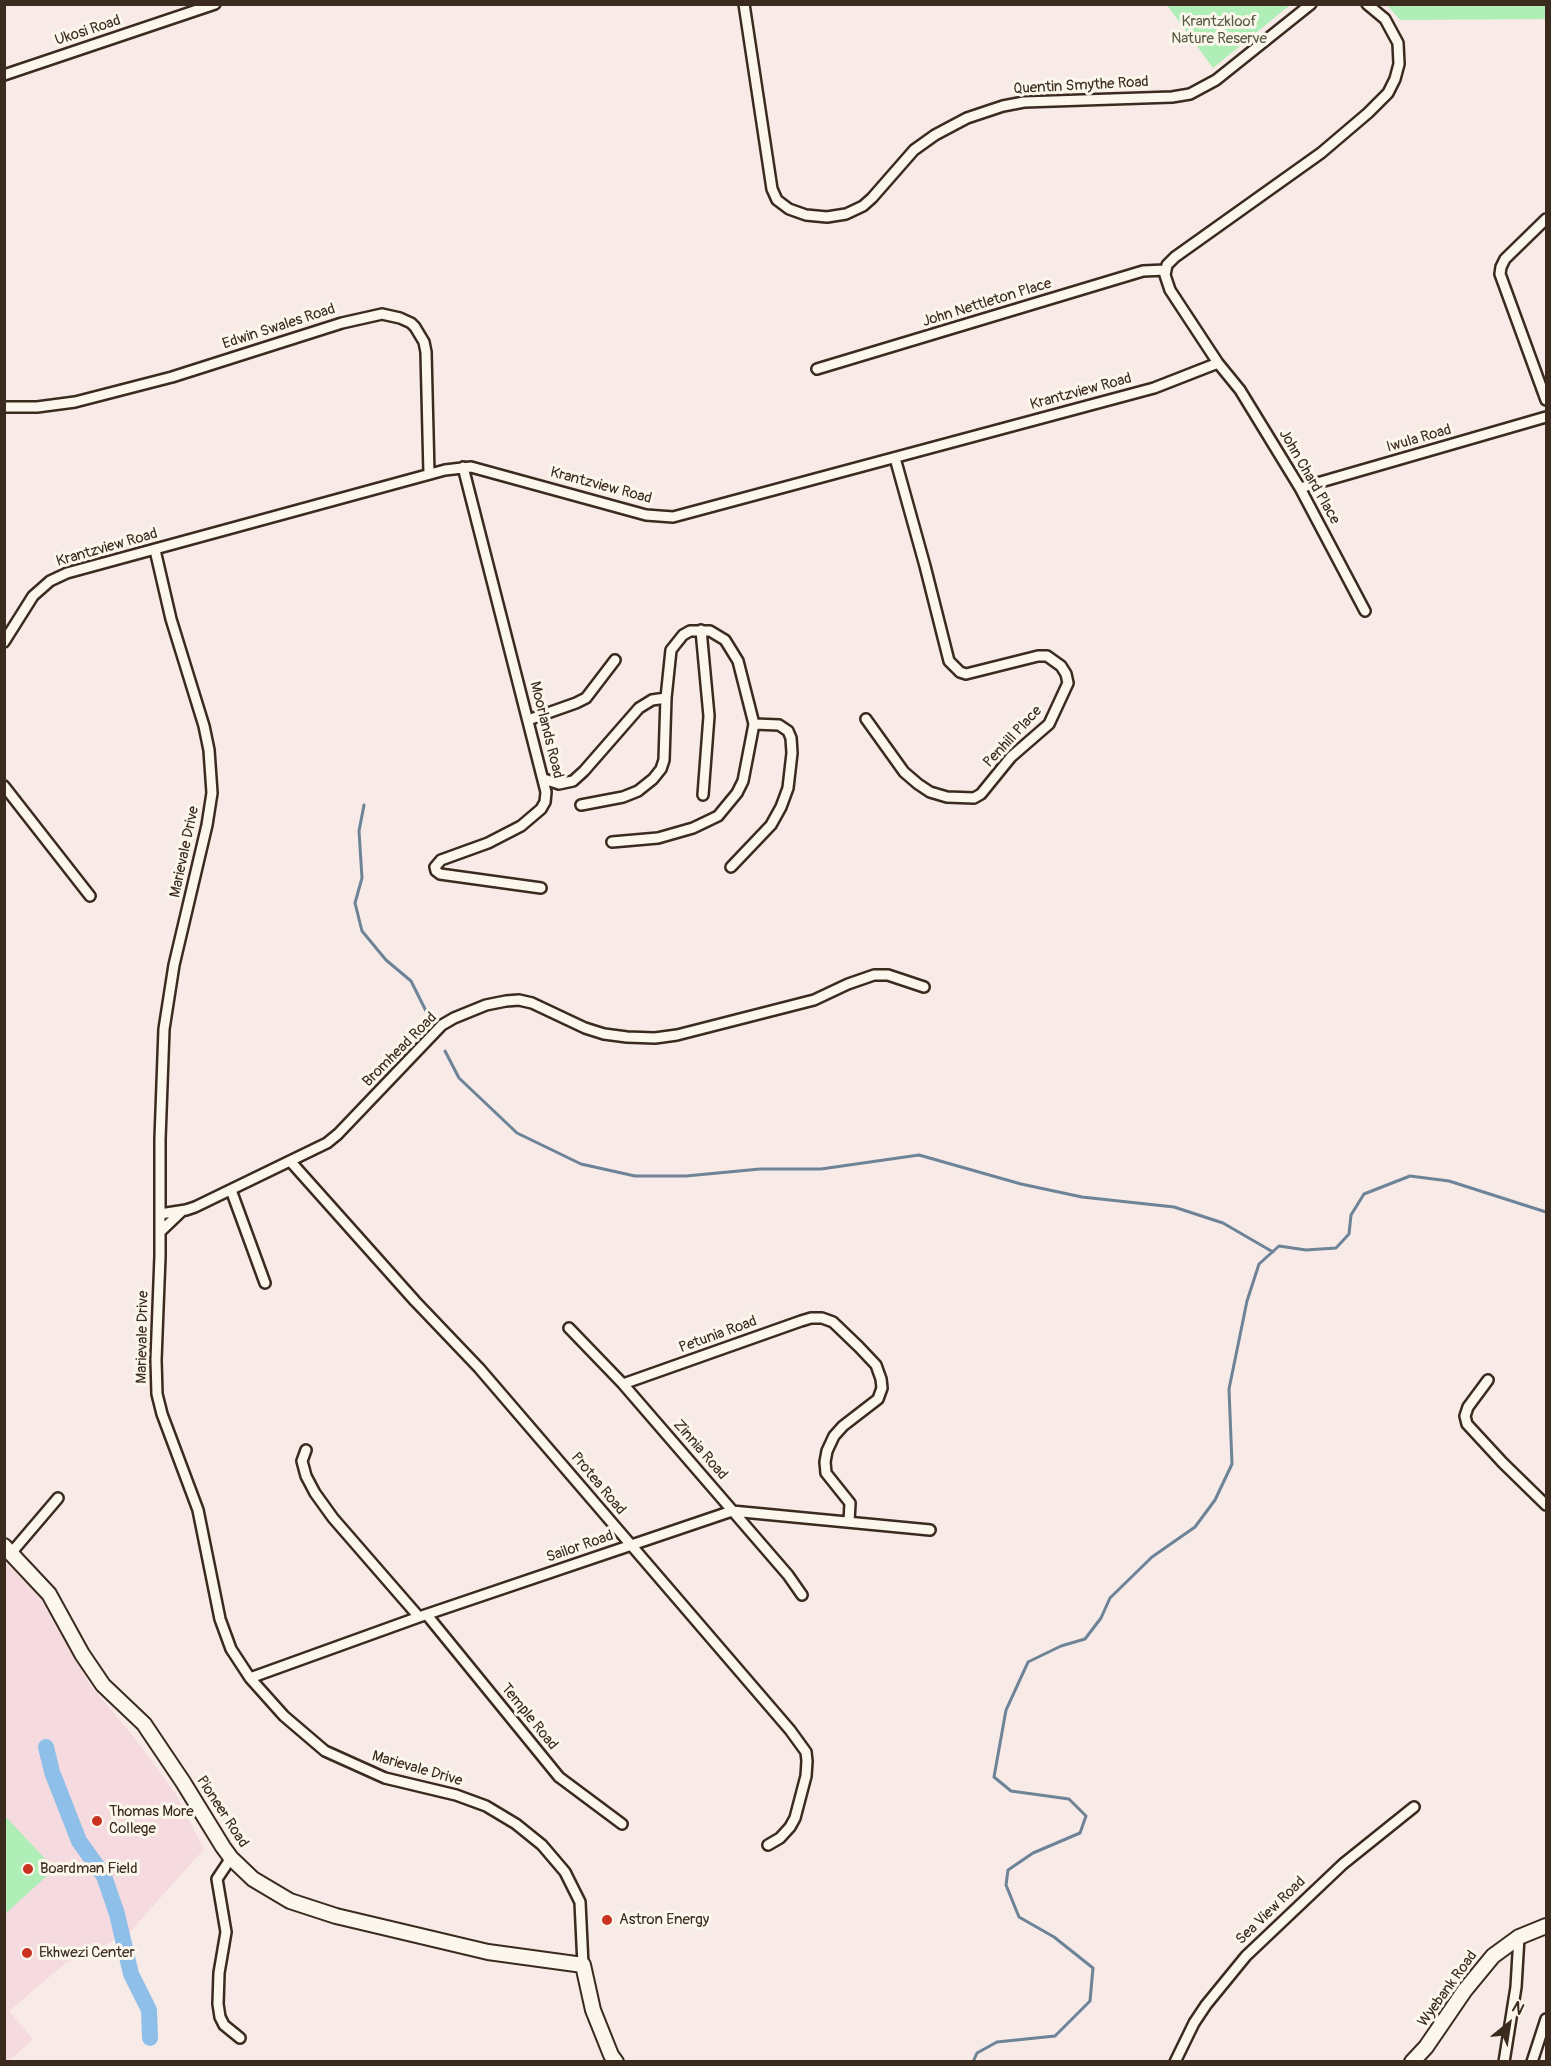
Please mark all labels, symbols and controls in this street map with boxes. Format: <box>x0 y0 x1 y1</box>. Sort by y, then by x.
street label: Ukosi Road <box>53 12 123 50</box>
park label: Krantzkloof Nature Reserve <box>1171 13 1267 48</box>
street label: Quentin Smythe Road <box>1013 73 1149 99</box>
street label: John Nettleton Place <box>920 275 1054 331</box>
street label: Edwin Swales Road <box>220 300 338 354</box>
street label: Krantzview Road <box>1028 370 1134 414</box>
street label: Iwula Road <box>1384 421 1454 457</box>
street label: John Chard Place <box>1275 426 1343 528</box>
street label: Krantzview Road <box>548 464 654 508</box>
street label: Krantzview Road <box>54 525 160 571</box>
street label: Moorlands Road <box>525 680 567 780</box>
street label: Penhill Place <box>980 702 1046 772</box>
street label: Marievale Drive <box>167 805 203 899</box>
street label: Bromhead Road <box>359 1009 441 1091</box>
street label: Marievale Drive <box>133 1290 153 1384</box>
street label: Petunia Road <box>677 1313 759 1357</box>
street label: Zinnia Road <box>669 1416 731 1484</box>
street label: Protea Road <box>567 1449 629 1519</box>
street label: Sailor Road <box>544 1527 616 1567</box>
street label: Temple Road <box>497 1680 561 1754</box>
street label: Marievale Drive <box>370 1748 464 1790</box>
street label: Pioneer Road <box>192 1773 252 1851</box>
place label: Thomas More College <box>109 1803 194 1838</box>
marker: Thomas More College <box>90 1814 104 1828</box>
place label: Boardman Field <box>40 1860 138 1878</box>
marker: Boardman Field <box>21 1862 35 1876</box>
street label: Sea View Road <box>1232 1873 1310 1949</box>
place label: Astron Energy <box>619 1911 709 1929</box>
marker: Astron Energy <box>600 1913 614 1927</box>
place label: Ekhwezi Center <box>39 1944 135 1962</box>
marker: Ekhwezi Center <box>20 1946 34 1960</box>
street label: Wyebank Road <box>1414 1948 1482 2030</box>
north arrow <box>1479 1994 1539 2054</box>
text: N <box>1508 1997 1528 2020</box>

